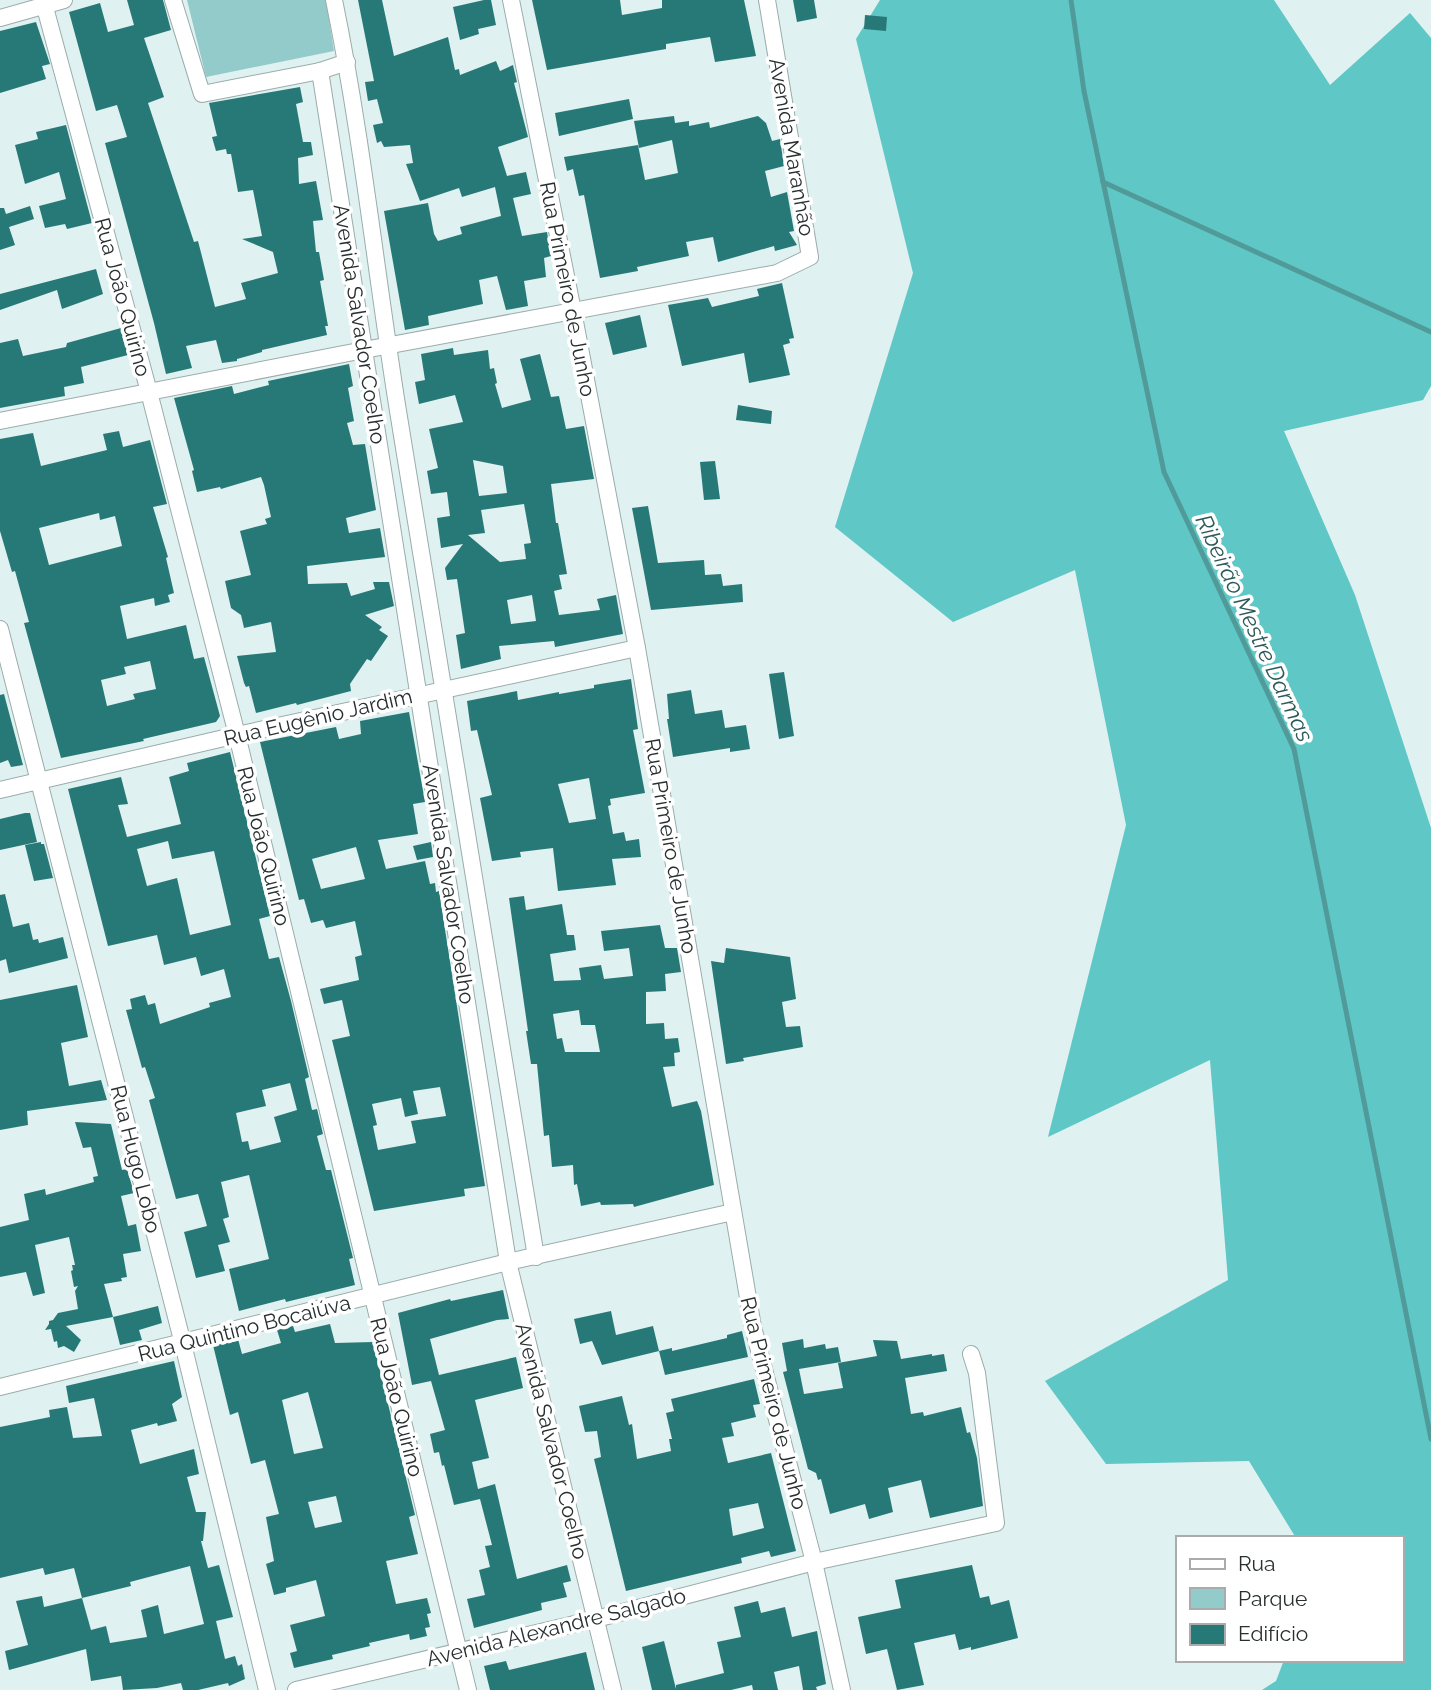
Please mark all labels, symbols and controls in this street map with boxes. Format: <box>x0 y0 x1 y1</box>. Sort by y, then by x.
street label: Avenida Maranhão <box>764 56 820 238</box>
street label: Rua Primeiro de Junho <box>535 179 601 399</box>
street label: Avenida Salvador Coelho <box>329 202 391 446</box>
street label: Rua João Quirino <box>90 215 156 379</box>
water label: Ribeirão Mestre Darmas <box>1190 510 1320 746</box>
street label: Rua Eugênio Jardim <box>221 683 415 751</box>
street label: Rua Primeiro de Junho <box>640 736 702 956</box>
street label: Avenida Salvador Coelho <box>418 762 480 1006</box>
street label: Rua João Quirino <box>232 764 296 928</box>
street label: Rua Hugo Lobo <box>106 1082 166 1236</box>
street label: Rua Quintino Bocaiúva <box>135 1289 353 1367</box>
street label: Rua Primeiro de Junho <box>735 1294 813 1512</box>
street label: Rua João Quirino <box>365 1315 429 1479</box>
street label: Avenida Salvador Coelho <box>511 1320 593 1562</box>
legend <box>1176 1536 1403 1662</box>
text: Rua <box>1238 1551 1275 1576</box>
street label: Avenida Alexandre Salgado <box>424 1583 688 1671</box>
text: Parque <box>1238 1586 1307 1611</box>
text: Edifício <box>1238 1621 1308 1646</box>

